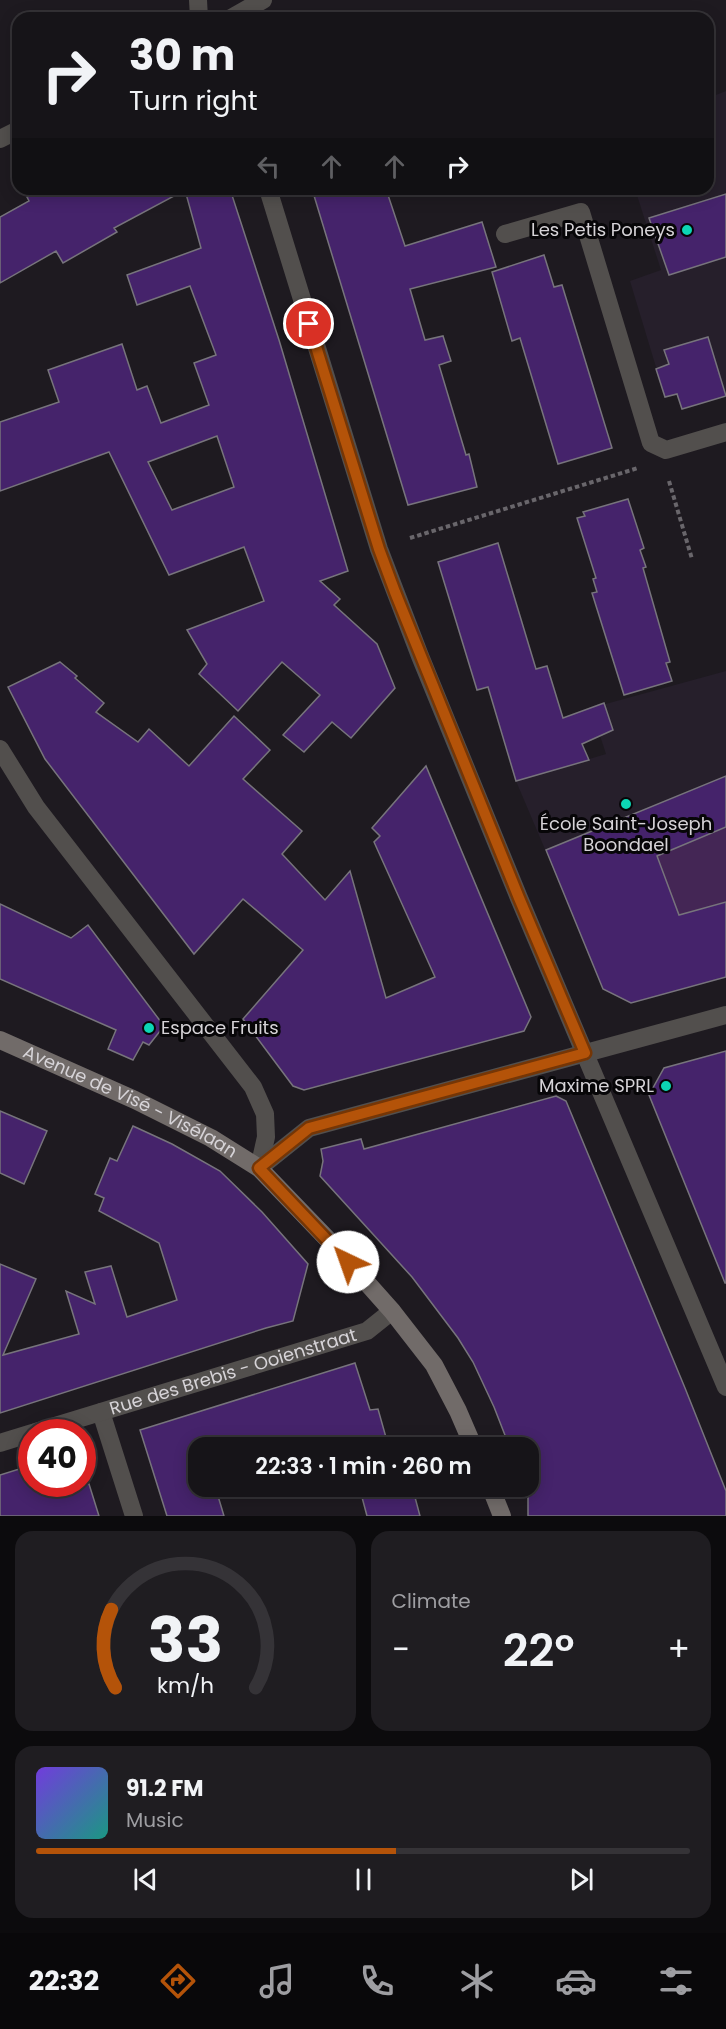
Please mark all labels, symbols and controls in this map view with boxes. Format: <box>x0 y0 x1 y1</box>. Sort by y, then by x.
text: 30 m <box>129 26 235 85</box>
icon: right <box>30 36 108 114</box>
text: Turn right <box>129 82 258 119</box>
icon: left <box>252 150 285 183</box>
icon: ahead <box>315 150 348 183</box>
icon: ahead <box>378 150 411 183</box>
icon: right <box>441 150 474 183</box>
place label: Les Petis Poneys <box>531 217 675 242</box>
marker: Les Petis Poneys <box>680 223 694 237</box>
pin <box>283 298 334 349</box>
icon: arrive <box>292 307 325 340</box>
marker: École Saint-Joseph Boondael <box>619 797 633 811</box>
place label: École Saint-Joseph Boondael <box>540 811 712 857</box>
place label: Espace Fruits <box>161 1015 279 1040</box>
marker: Espace Fruits <box>142 1021 156 1035</box>
street label: Avenue de Visé - Visélaan <box>19 1039 242 1163</box>
place label: Maxime SPRL <box>539 1073 654 1098</box>
marker: Maxime SPRL <box>659 1079 673 1093</box>
position arrow <box>316 1230 380 1294</box>
street label: Rue des Brebis - Ooienstraat <box>106 1322 359 1421</box>
speed limit sign: 40 <box>18 1419 96 1497</box>
text: 22:33 · 1 min · 260 m <box>255 1451 472 1482</box>
text: Climate <box>392 1587 471 1615</box>
text: 33 <box>147 1596 223 1684</box>
text: 22° <box>503 1619 574 1682</box>
text: − <box>392 1626 410 1673</box>
text: + <box>667 1626 690 1673</box>
text: km/h <box>157 1670 214 1701</box>
text: 91.2 FM <box>126 1773 203 1804</box>
text: Music <box>126 1806 184 1834</box>
icon: previous <box>129 1863 162 1896</box>
icon: pause <box>347 1863 380 1896</box>
icon: next <box>565 1863 598 1896</box>
icon: directions <box>157 1960 199 2002</box>
icon: music <box>256 1960 298 2002</box>
icon: phone <box>356 1960 398 2002</box>
icon: climate <box>456 1960 498 2002</box>
icon: car <box>555 1960 597 2002</box>
icon: filters <box>655 1960 697 2002</box>
text: 22:32 <box>29 1962 99 1999</box>

